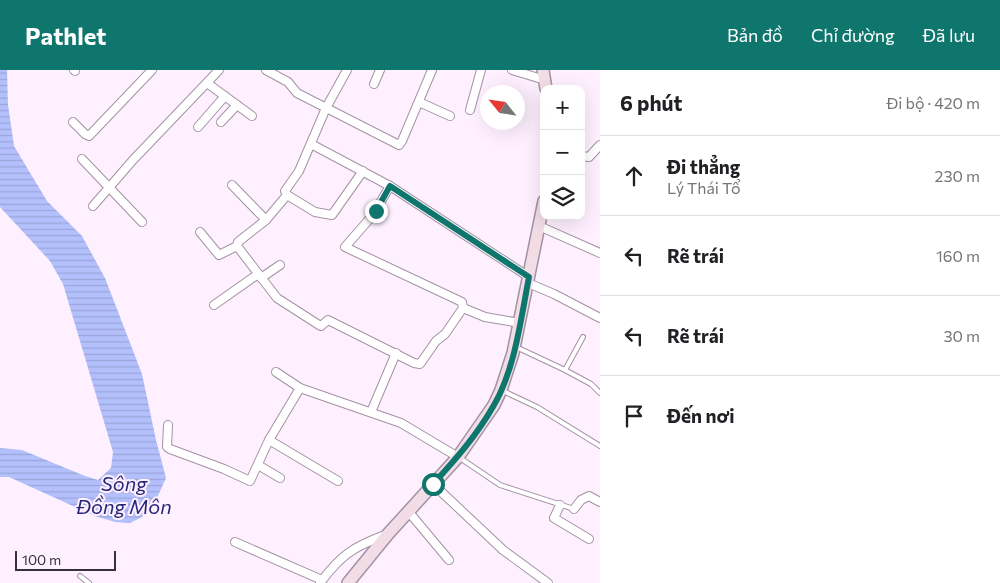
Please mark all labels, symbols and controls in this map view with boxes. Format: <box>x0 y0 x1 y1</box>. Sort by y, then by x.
text: Pathlet <box>25 21 106 50</box>
text: Bản đồ <box>727 24 783 46</box>
text: Chỉ đường <box>811 24 895 46</box>
text: Đã lưu <box>923 24 975 46</box>
north arrow <box>480 85 525 130</box>
map controls <box>540 85 585 220</box>
button: + <box>540 85 585 130</box>
text: 6 phút <box>620 90 682 115</box>
text: Đi bộ · 420 m <box>886 93 980 112</box>
button: − <box>540 130 585 175</box>
text: Đi thẳng <box>667 155 740 178</box>
icon: ahead <box>620 162 648 190</box>
text: 230 m <box>935 166 980 185</box>
button: layers <box>540 175 585 220</box>
text: Lý Thái Tổ <box>667 178 741 197</box>
route end <box>365 200 388 223</box>
icon: left <box>620 242 648 270</box>
text: Rẽ trái <box>667 244 724 267</box>
text: 160 m <box>936 246 980 265</box>
icon: left <box>620 322 648 350</box>
text: Rẽ trái <box>667 324 724 347</box>
text: 30 m <box>943 326 980 345</box>
icon: arrive <box>620 402 648 430</box>
text: Đến nơi <box>667 404 735 427</box>
water label: Sông Đồng Môn <box>76 471 172 518</box>
route start <box>422 473 445 496</box>
scale bar <box>15 548 116 571</box>
text: 100 m <box>22 551 61 568</box>

